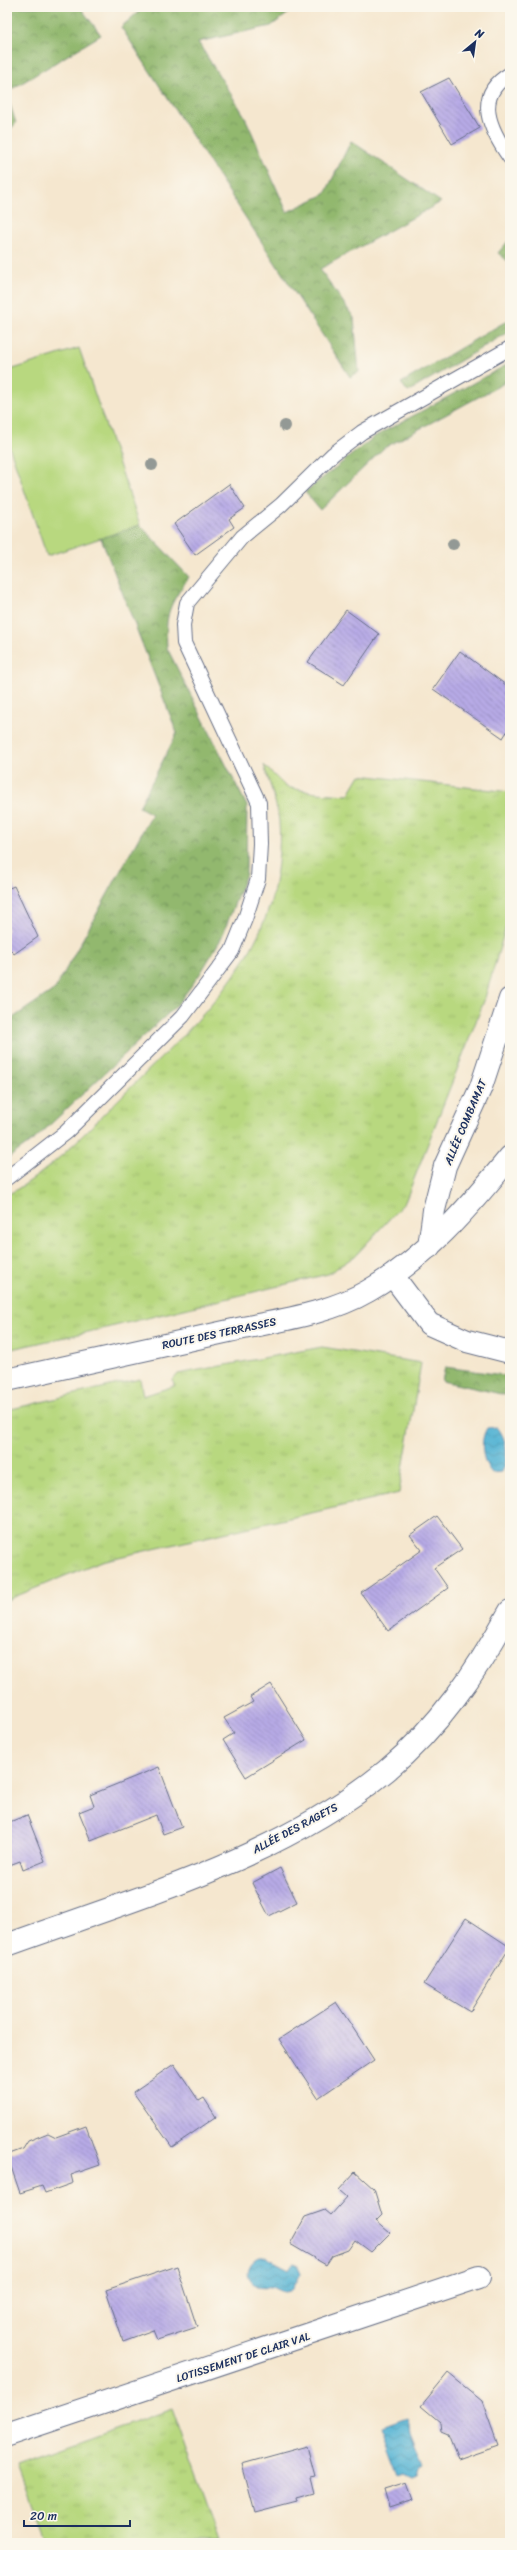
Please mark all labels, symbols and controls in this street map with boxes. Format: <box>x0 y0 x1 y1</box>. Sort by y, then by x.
north arrow <box>455 22 495 62</box>
text: N <box>471 23 488 44</box>
street label: ALLÉE COMBAMAT <box>438 1076 492 1169</box>
street label: ROUTE DES TERRASSES <box>160 1312 278 1355</box>
street label: ALLÉE DES RAGETS <box>248 1798 342 1860</box>
street label: LOTISSEMENT DE CLAIR VAL <box>174 2327 313 2388</box>
scale bar <box>24 2502 130 2528</box>
text: 20 m <box>30 2505 57 2527</box>

